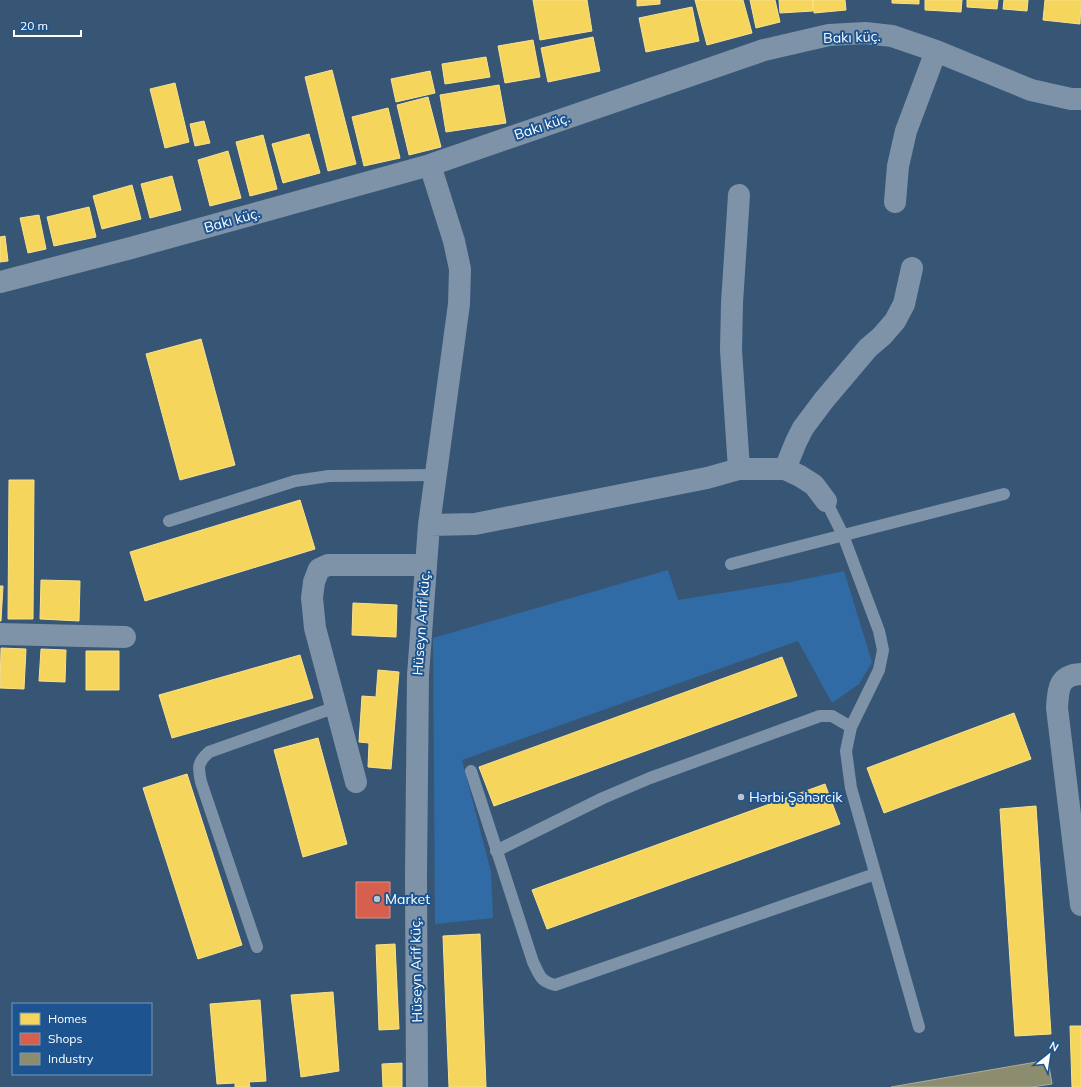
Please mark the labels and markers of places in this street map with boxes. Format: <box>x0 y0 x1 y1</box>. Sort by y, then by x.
place label: Hərbi Şəhərcik <box>749 788 843 806</box>
marker: Hərbi Şəhərcik <box>736 792 746 802</box>
place label: Market <box>385 890 430 908</box>
marker: Market <box>372 894 382 904</box>

